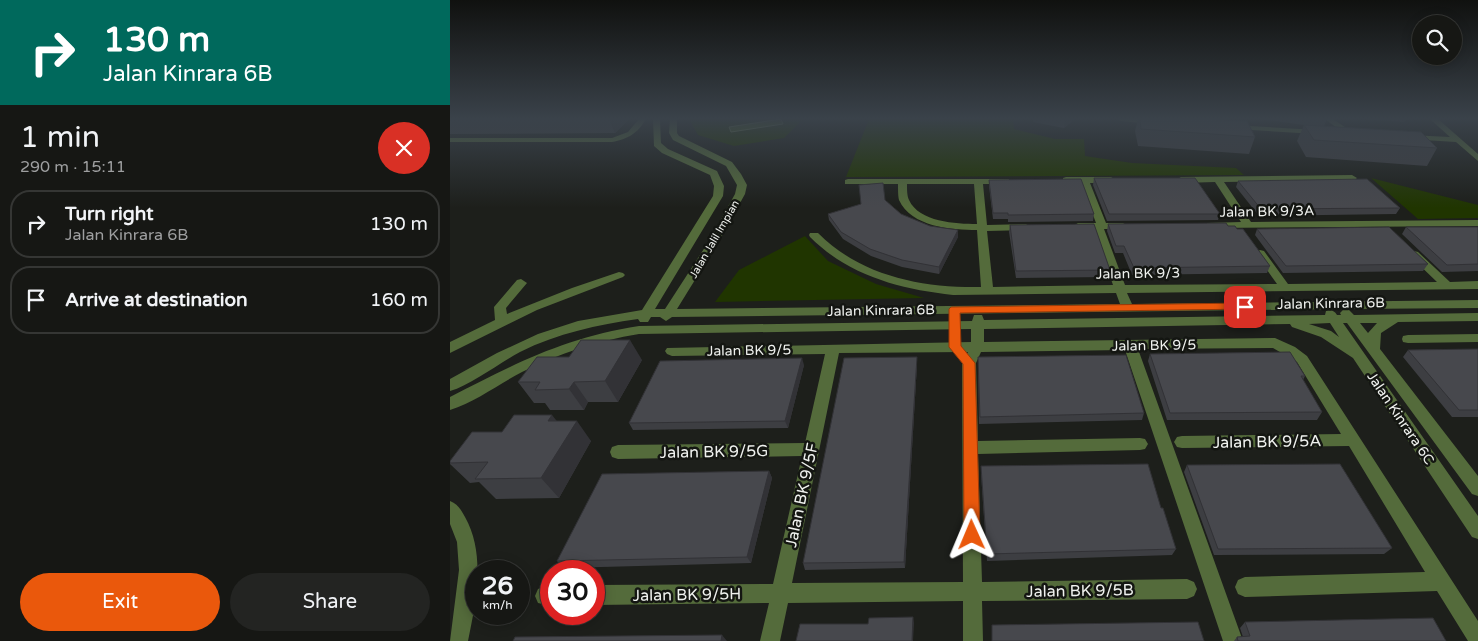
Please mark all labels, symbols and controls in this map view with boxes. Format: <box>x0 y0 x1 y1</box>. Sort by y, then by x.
map controls <box>1412 15 1462 65</box>
button: search <box>1412 15 1462 65</box>
text: 130 m <box>103 19 210 61</box>
icon: right <box>20 20 85 85</box>
text: Jalan Kinrara 6B <box>103 61 273 87</box>
text: 1 min <box>20 119 100 156</box>
button: close <box>378 122 430 174</box>
text: 290 m · 15:11 <box>20 157 126 177</box>
street label: Jalan Jalil Impian <box>687 198 742 281</box>
street label: Jalan BK 9/3A <box>1219 202 1315 221</box>
text: Turn right <box>65 203 153 225</box>
icon: right <box>22 210 50 238</box>
text: 130 m <box>370 213 428 235</box>
text: Jalan Kinrara 6B <box>65 225 188 245</box>
street label: Jalan BK 9/3 <box>1096 264 1180 283</box>
icon: arrive <box>22 286 50 314</box>
pin <box>1224 286 1266 328</box>
text: Arrive at destination <box>65 289 248 311</box>
text: 160 m <box>370 289 428 311</box>
icon: arrive <box>1231 293 1259 321</box>
street label: Jalan Kinrara 6B <box>1277 294 1385 313</box>
street label: Jalan Kinrara 6B <box>827 301 935 320</box>
street label: Jalan BK 9/5 <box>1112 336 1196 355</box>
street label: Jalan BK 9/5 <box>707 341 791 360</box>
street label: Jalan Kinrara 6C <box>1363 369 1438 468</box>
street label: Jalan BK 9/5A <box>1213 431 1321 453</box>
street label: Jalan BK 9/5G <box>660 441 768 463</box>
street label: Jalan BK 9/5F <box>781 441 823 549</box>
position arrow <box>945 508 997 560</box>
speed limit sign: 30 <box>540 560 605 625</box>
text: 26 <box>482 571 513 601</box>
button: Exit <box>20 573 220 631</box>
button: Share <box>230 573 430 631</box>
street label: Jalan BK 9/5B <box>1026 580 1134 602</box>
street label: Jalan BK 9/5H <box>633 584 741 606</box>
text: km/h <box>482 598 513 612</box>

